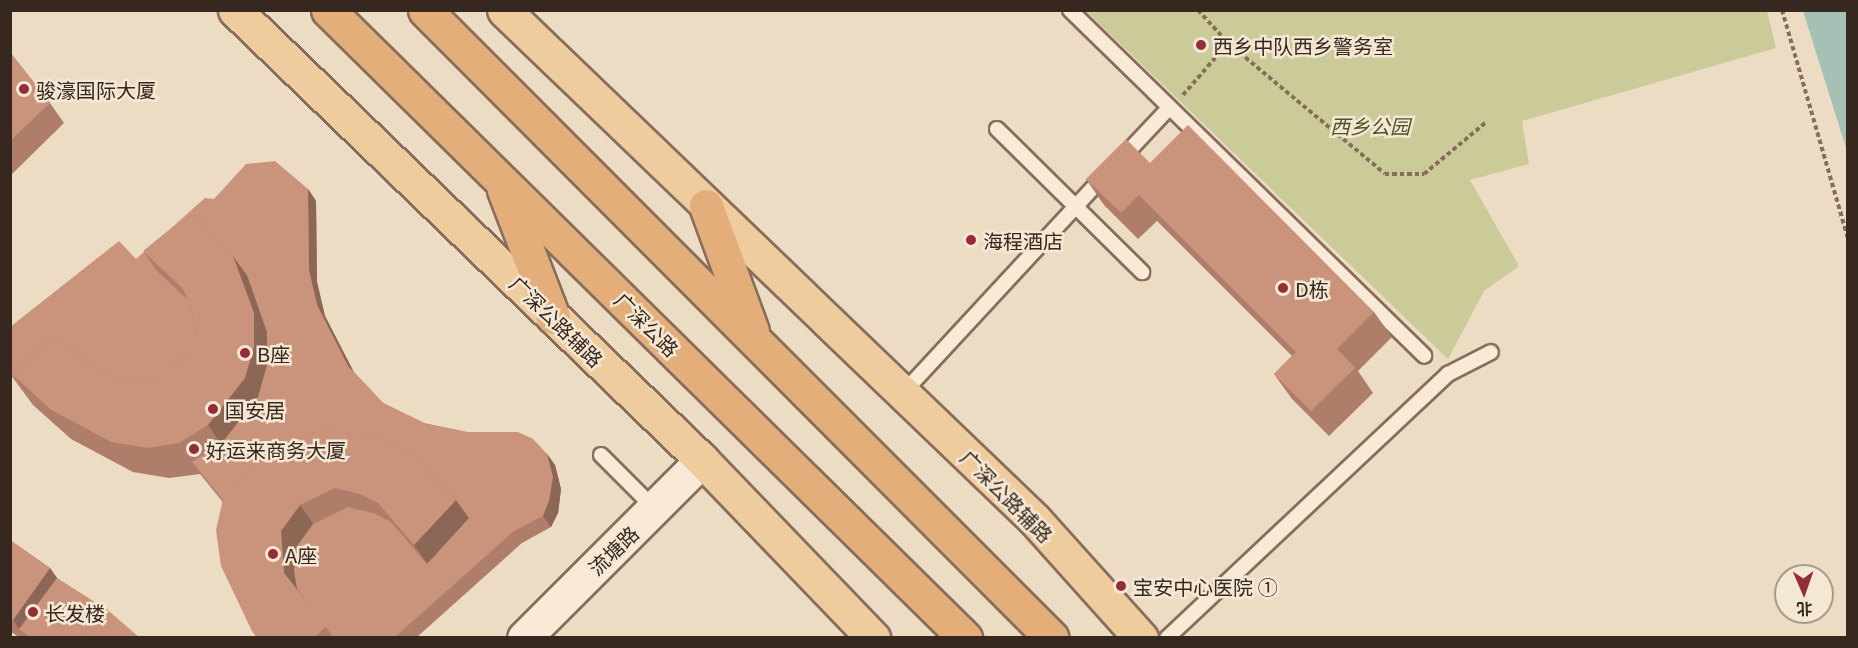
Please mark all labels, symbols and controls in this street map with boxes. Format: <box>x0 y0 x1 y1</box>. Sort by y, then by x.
place label: 西乡中队西乡警务室 <box>1213 33 1393 57</box>
marker: 西乡中队西乡警务室 <box>1194 38 1208 52</box>
place label: 骏濠国际大厦 <box>36 77 156 101</box>
marker: 骏濠国际大厦 <box>17 82 31 96</box>
park label: 西乡公园 <box>1330 113 1410 137</box>
place label: 海程酒店 <box>983 228 1063 252</box>
marker: 海程酒店 <box>964 233 978 247</box>
street label: 广深公路辅路 <box>506 271 608 371</box>
place label: D栋 <box>1295 276 1329 300</box>
marker: D栋 <box>1276 281 1290 295</box>
street label: 广深公路 <box>610 287 684 361</box>
place label: B座 <box>257 341 290 365</box>
marker: B座 <box>238 346 252 360</box>
place label: 国安居 <box>225 397 285 421</box>
marker: 国安居 <box>206 402 220 416</box>
place label: 好运来商务大厦 <box>206 437 346 461</box>
marker: 好运来商务大厦 <box>187 442 201 456</box>
street label: 广深公路辅路 <box>956 445 1058 547</box>
street label: 流塘路 <box>583 521 643 579</box>
place label: A座 <box>285 542 317 566</box>
marker: A座 <box>266 547 280 561</box>
north arrow <box>1774 564 1834 624</box>
place label: 宝安中心医院 ① <box>1133 574 1277 598</box>
marker: 宝安中心医院 ① <box>1114 579 1128 593</box>
text: 北 <box>1796 598 1813 622</box>
place label: 长发楼 <box>45 600 105 624</box>
marker: 长发楼 <box>26 605 40 619</box>

